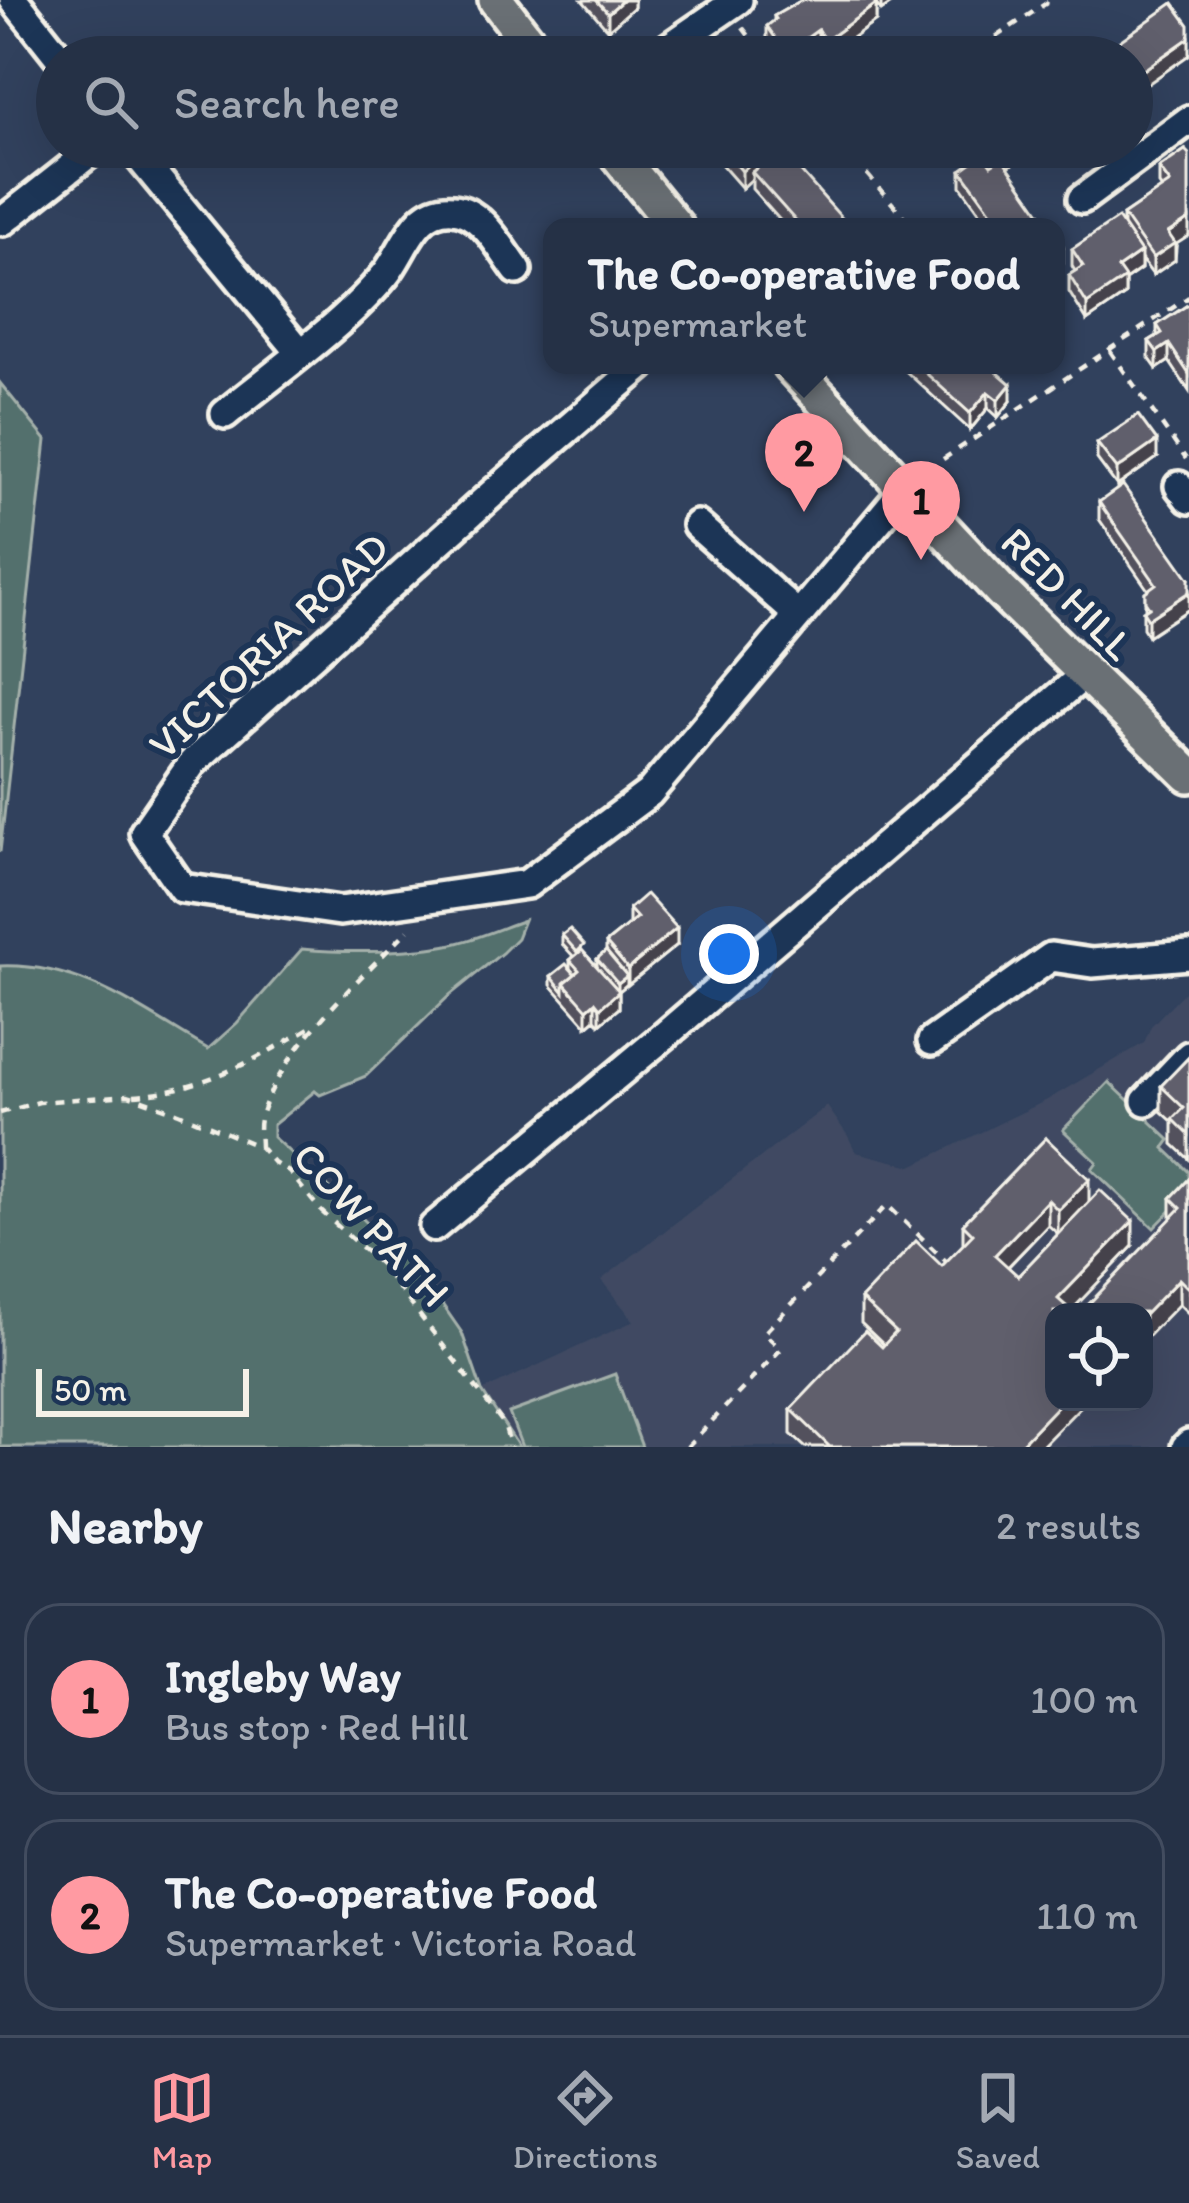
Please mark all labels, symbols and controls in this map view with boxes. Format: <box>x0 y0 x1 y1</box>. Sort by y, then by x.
search box <box>36 36 1153 168</box>
icon: search <box>78 69 144 135</box>
text: Search here <box>174 75 400 129</box>
popup <box>543 218 1065 374</box>
text: The Co-operative Food <box>588 246 1020 300</box>
text: Supermarket <box>588 300 807 347</box>
pin: 2 <box>765 413 843 512</box>
pin: 1 <box>882 461 960 560</box>
street label: RED HILL <box>991 516 1145 670</box>
street label: VICTORIA ROAD <box>138 521 399 770</box>
your location <box>699 924 759 984</box>
street label: COW PATH <box>282 1131 461 1317</box>
map controls <box>1045 1303 1153 1411</box>
button: locate <box>1045 1303 1153 1411</box>
scale bar <box>36 1363 249 1416</box>
text: 50 m <box>54 1370 127 1409</box>
text: Nearby <box>48 1495 203 1556</box>
text: 2 results <box>996 1502 1141 1549</box>
text: Ingleby Way <box>165 1649 401 1703</box>
text: 1 <box>81 1676 99 1723</box>
text: 100 m <box>1030 1676 1138 1723</box>
text: Bus stop · Red Hill <box>165 1703 469 1750</box>
text: The Co-operative Food <box>165 1865 597 1919</box>
text: 2 <box>80 1892 100 1939</box>
text: 110 m <box>1036 1892 1138 1939</box>
text: Supermarket · Victoria Road <box>165 1919 636 1966</box>
tab: Map <box>149 2065 215 2176</box>
tab: Directions <box>513 2065 658 2176</box>
tab: Saved <box>956 2065 1040 2176</box>

